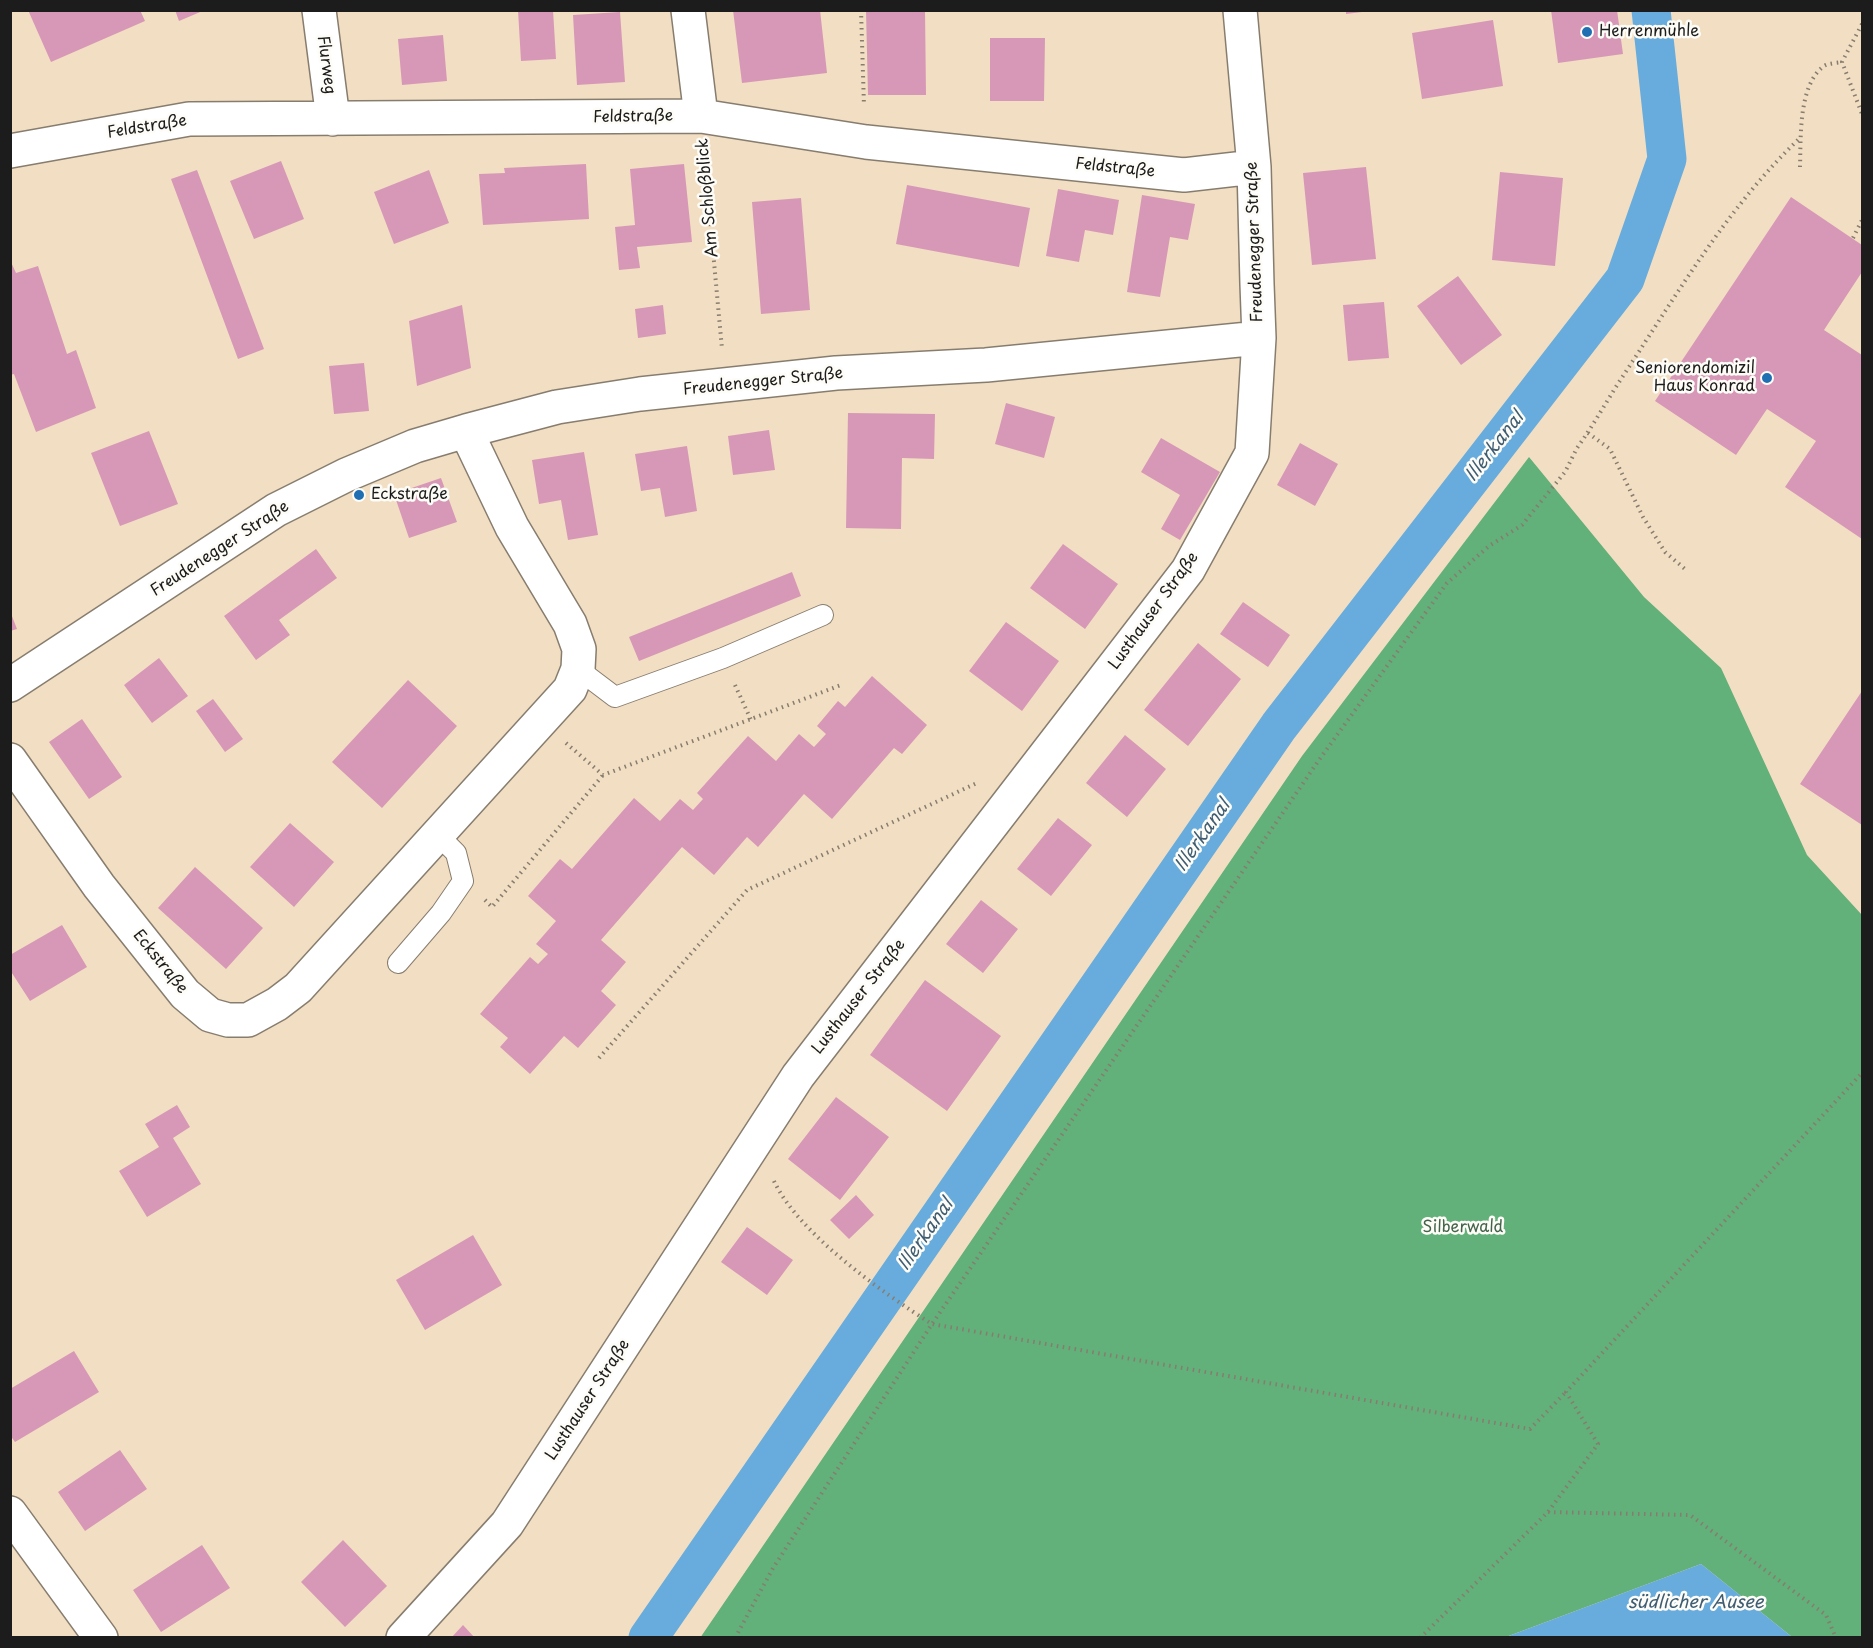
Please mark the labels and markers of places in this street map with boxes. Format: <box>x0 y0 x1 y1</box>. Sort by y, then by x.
place label: Herrenmühle <box>1599 22 1699 42</box>
marker: Herrenmühle <box>1580 25 1594 39</box>
place label: Seniorendomizil Haus Konrad <box>1635 359 1755 397</box>
marker: Seniorendomizil Haus Konrad <box>1760 371 1774 385</box>
place label: Eckstraße <box>371 485 448 505</box>
marker: Eckstraße <box>352 488 366 502</box>

